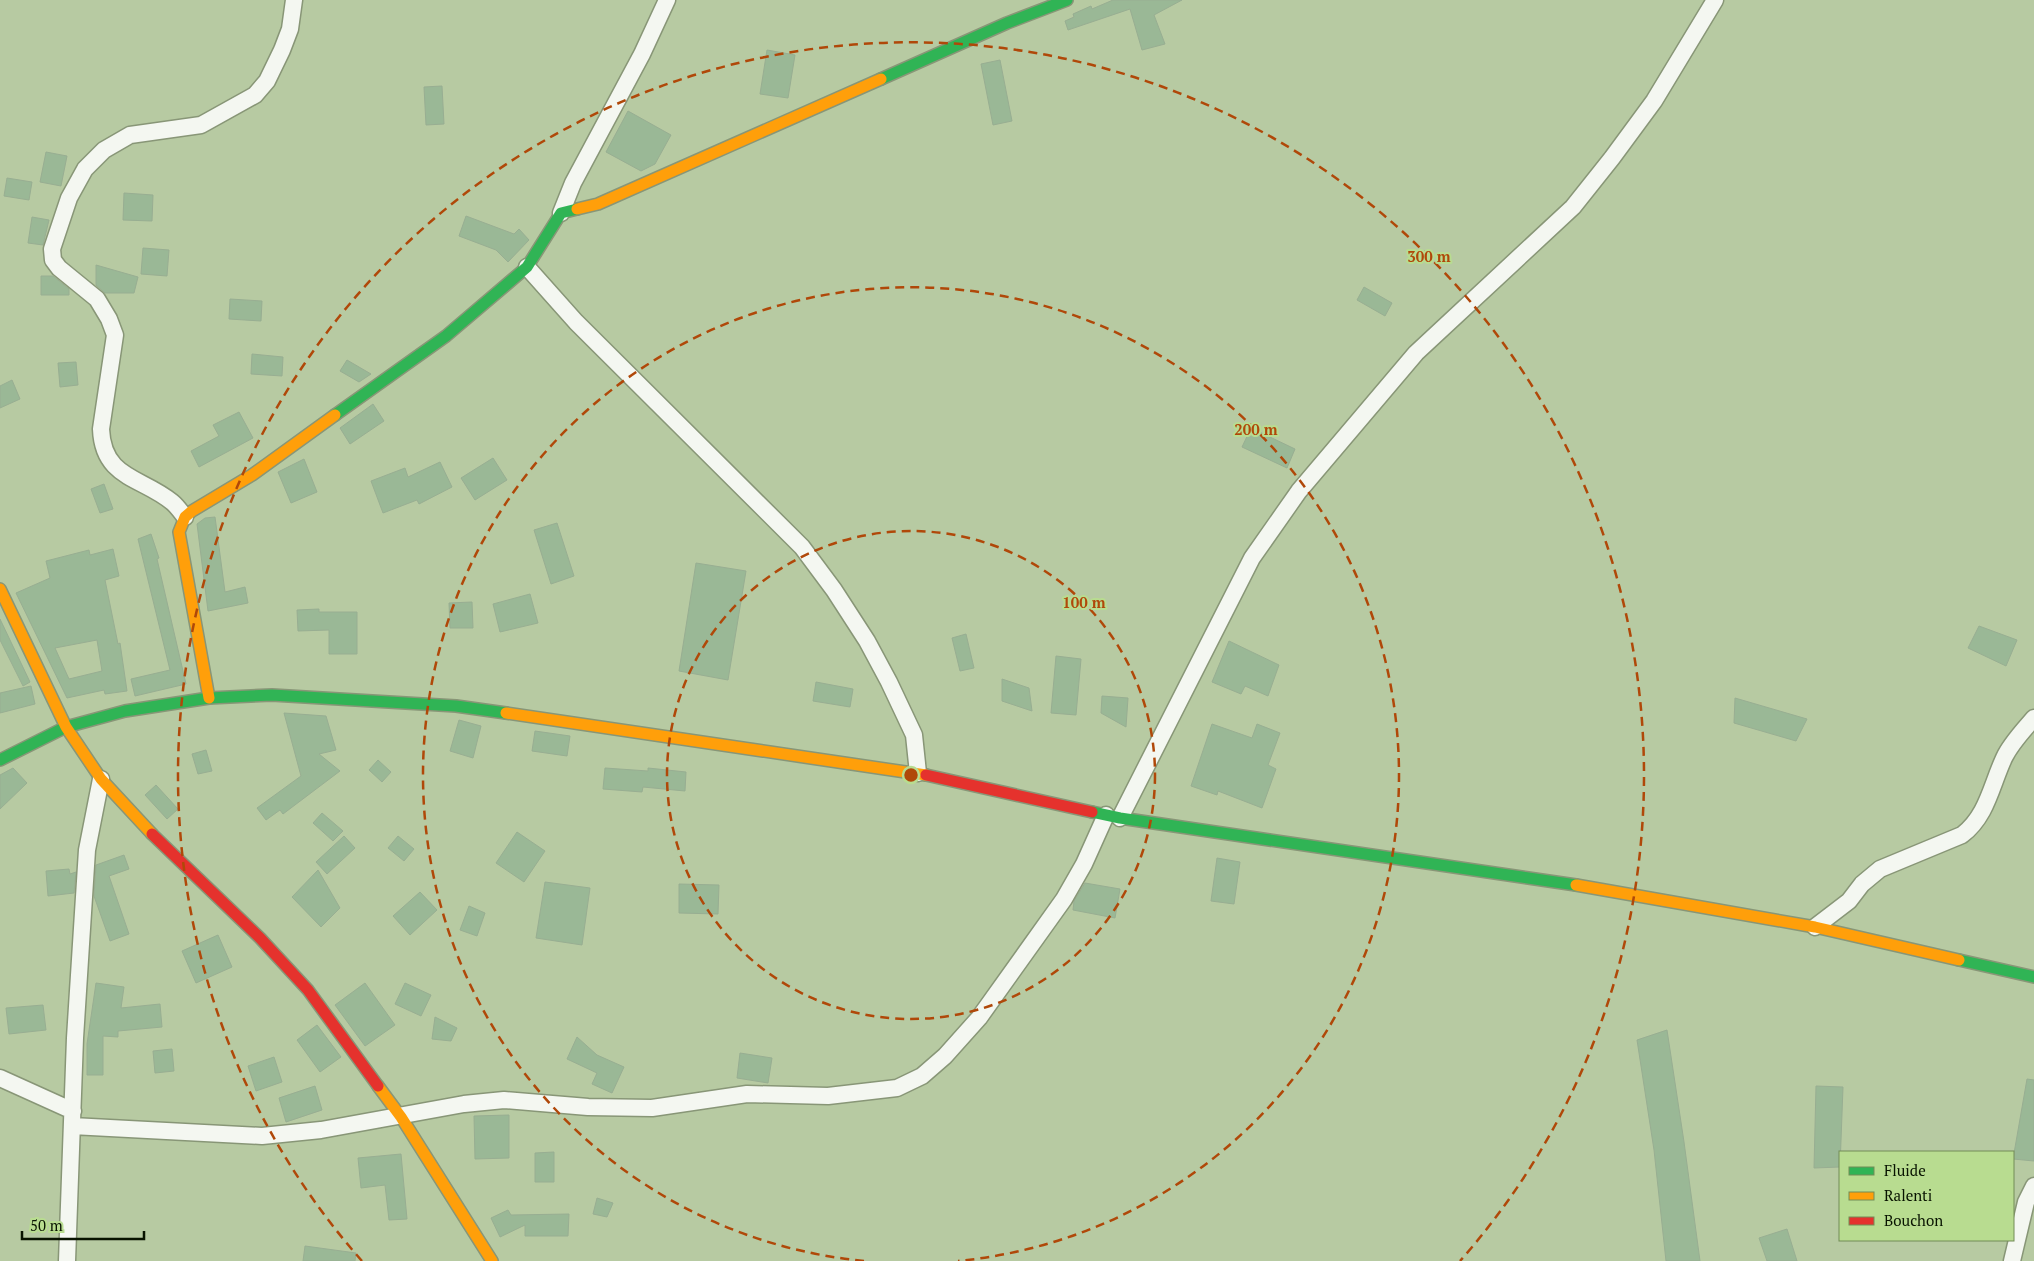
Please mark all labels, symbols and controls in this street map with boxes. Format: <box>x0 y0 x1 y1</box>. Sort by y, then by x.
text: 300 m <box>1407 246 1451 266</box>
text: 200 m <box>1234 419 1278 439</box>
text: 100 m <box>1062 592 1106 612</box>
centre of rings <box>902 766 920 784</box>
legend <box>1839 1151 2014 1241</box>
text: Fluide <box>1884 1160 1926 1180</box>
text: Ralenti <box>1884 1185 1932 1205</box>
scale bar <box>22 1208 145 1240</box>
text: Bouchon <box>1884 1210 1943 1230</box>
text: 50 m <box>30 1215 63 1235</box>

